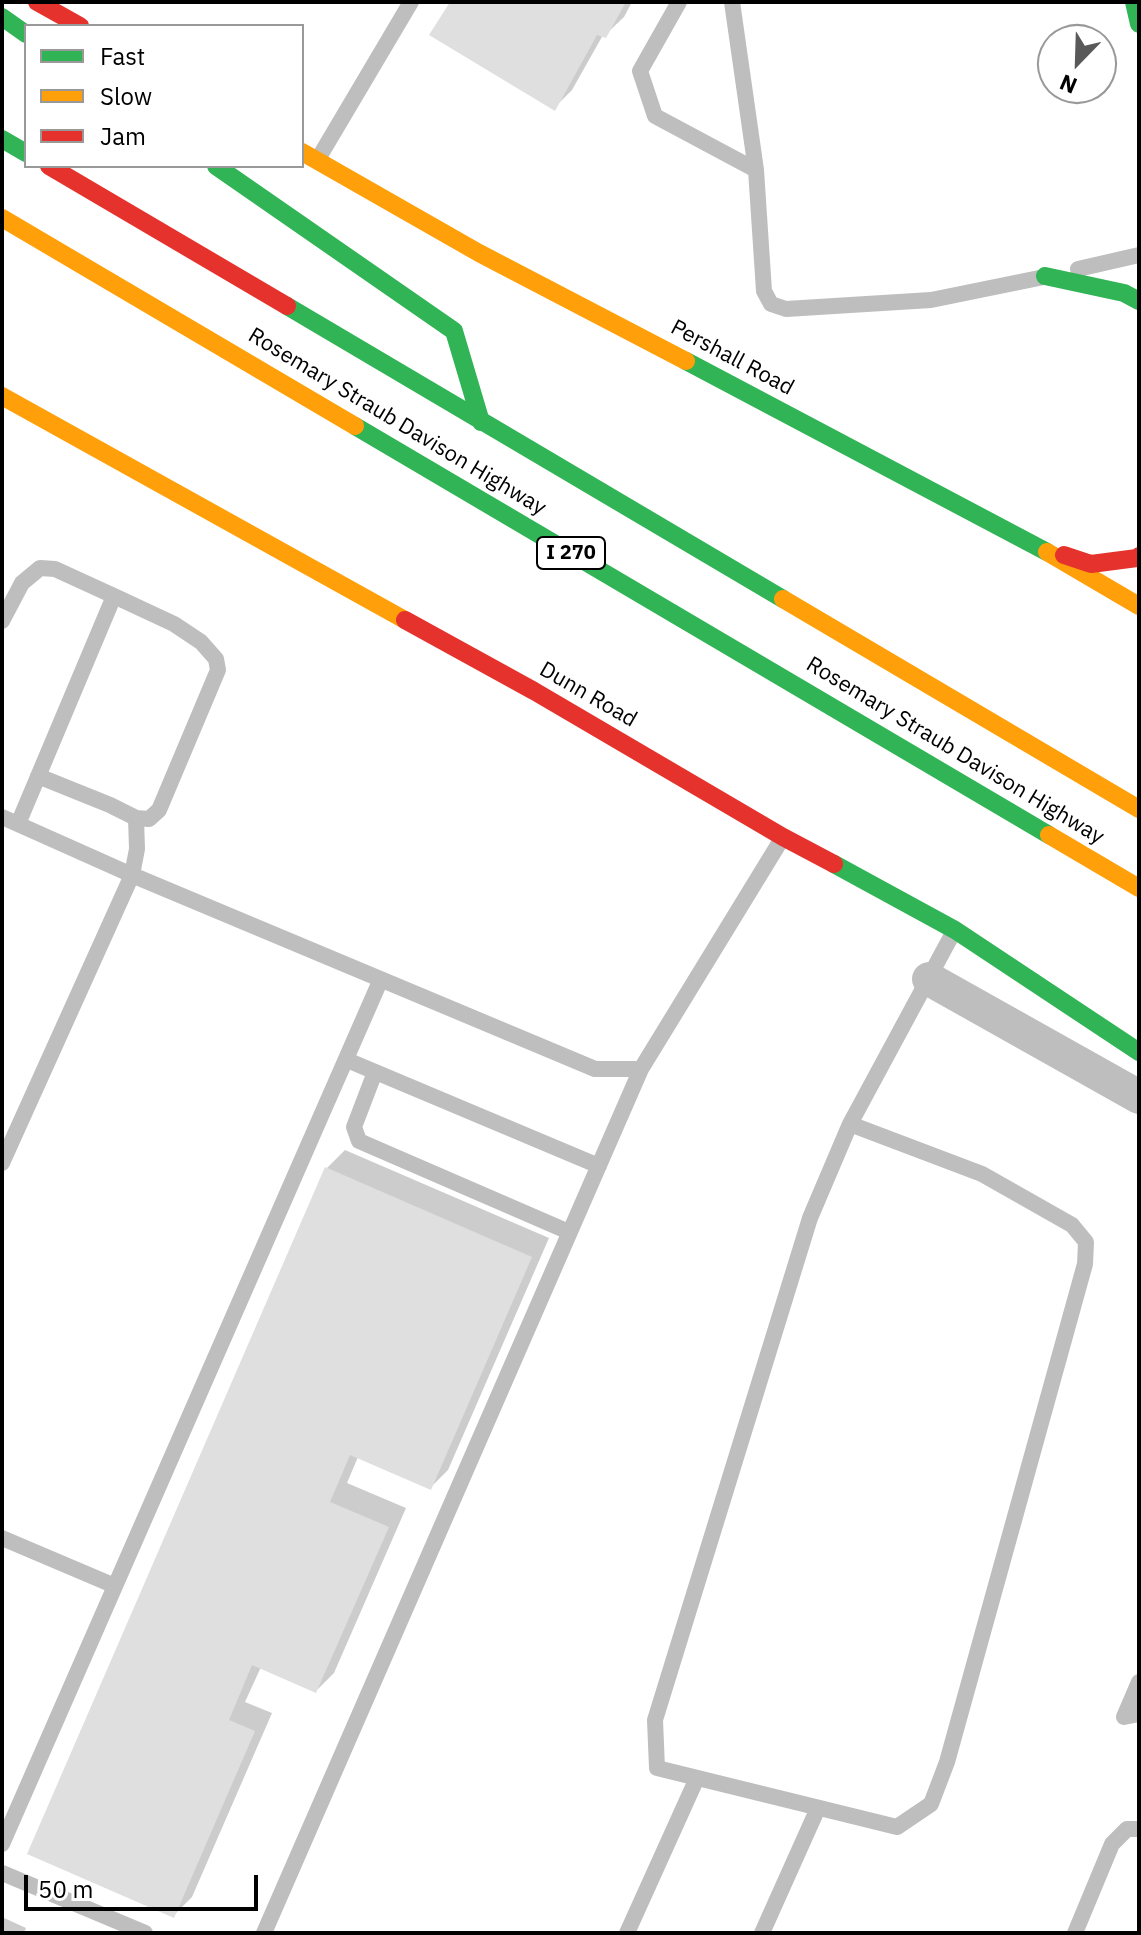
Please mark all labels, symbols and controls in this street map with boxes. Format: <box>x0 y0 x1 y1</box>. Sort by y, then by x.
legend <box>24 24 304 168</box>
north arrow <box>1037 24 1117 104</box>
text: Fast <box>100 40 145 72</box>
text: N <box>1055 68 1081 101</box>
text: Slow <box>100 80 152 112</box>
text: Jam <box>100 120 146 152</box>
street label: Pershall Road <box>666 315 798 401</box>
street label: Rosemary Straub Davison Highway <box>243 322 551 522</box>
road number: I 270 <box>537 537 605 569</box>
street label: Rosemary Straub Davison Highway <box>801 651 1109 851</box>
street label: Dunn Road <box>535 657 641 733</box>
scale bar <box>28 1859 262 1909</box>
text: 50 m <box>38 1873 93 1905</box>

